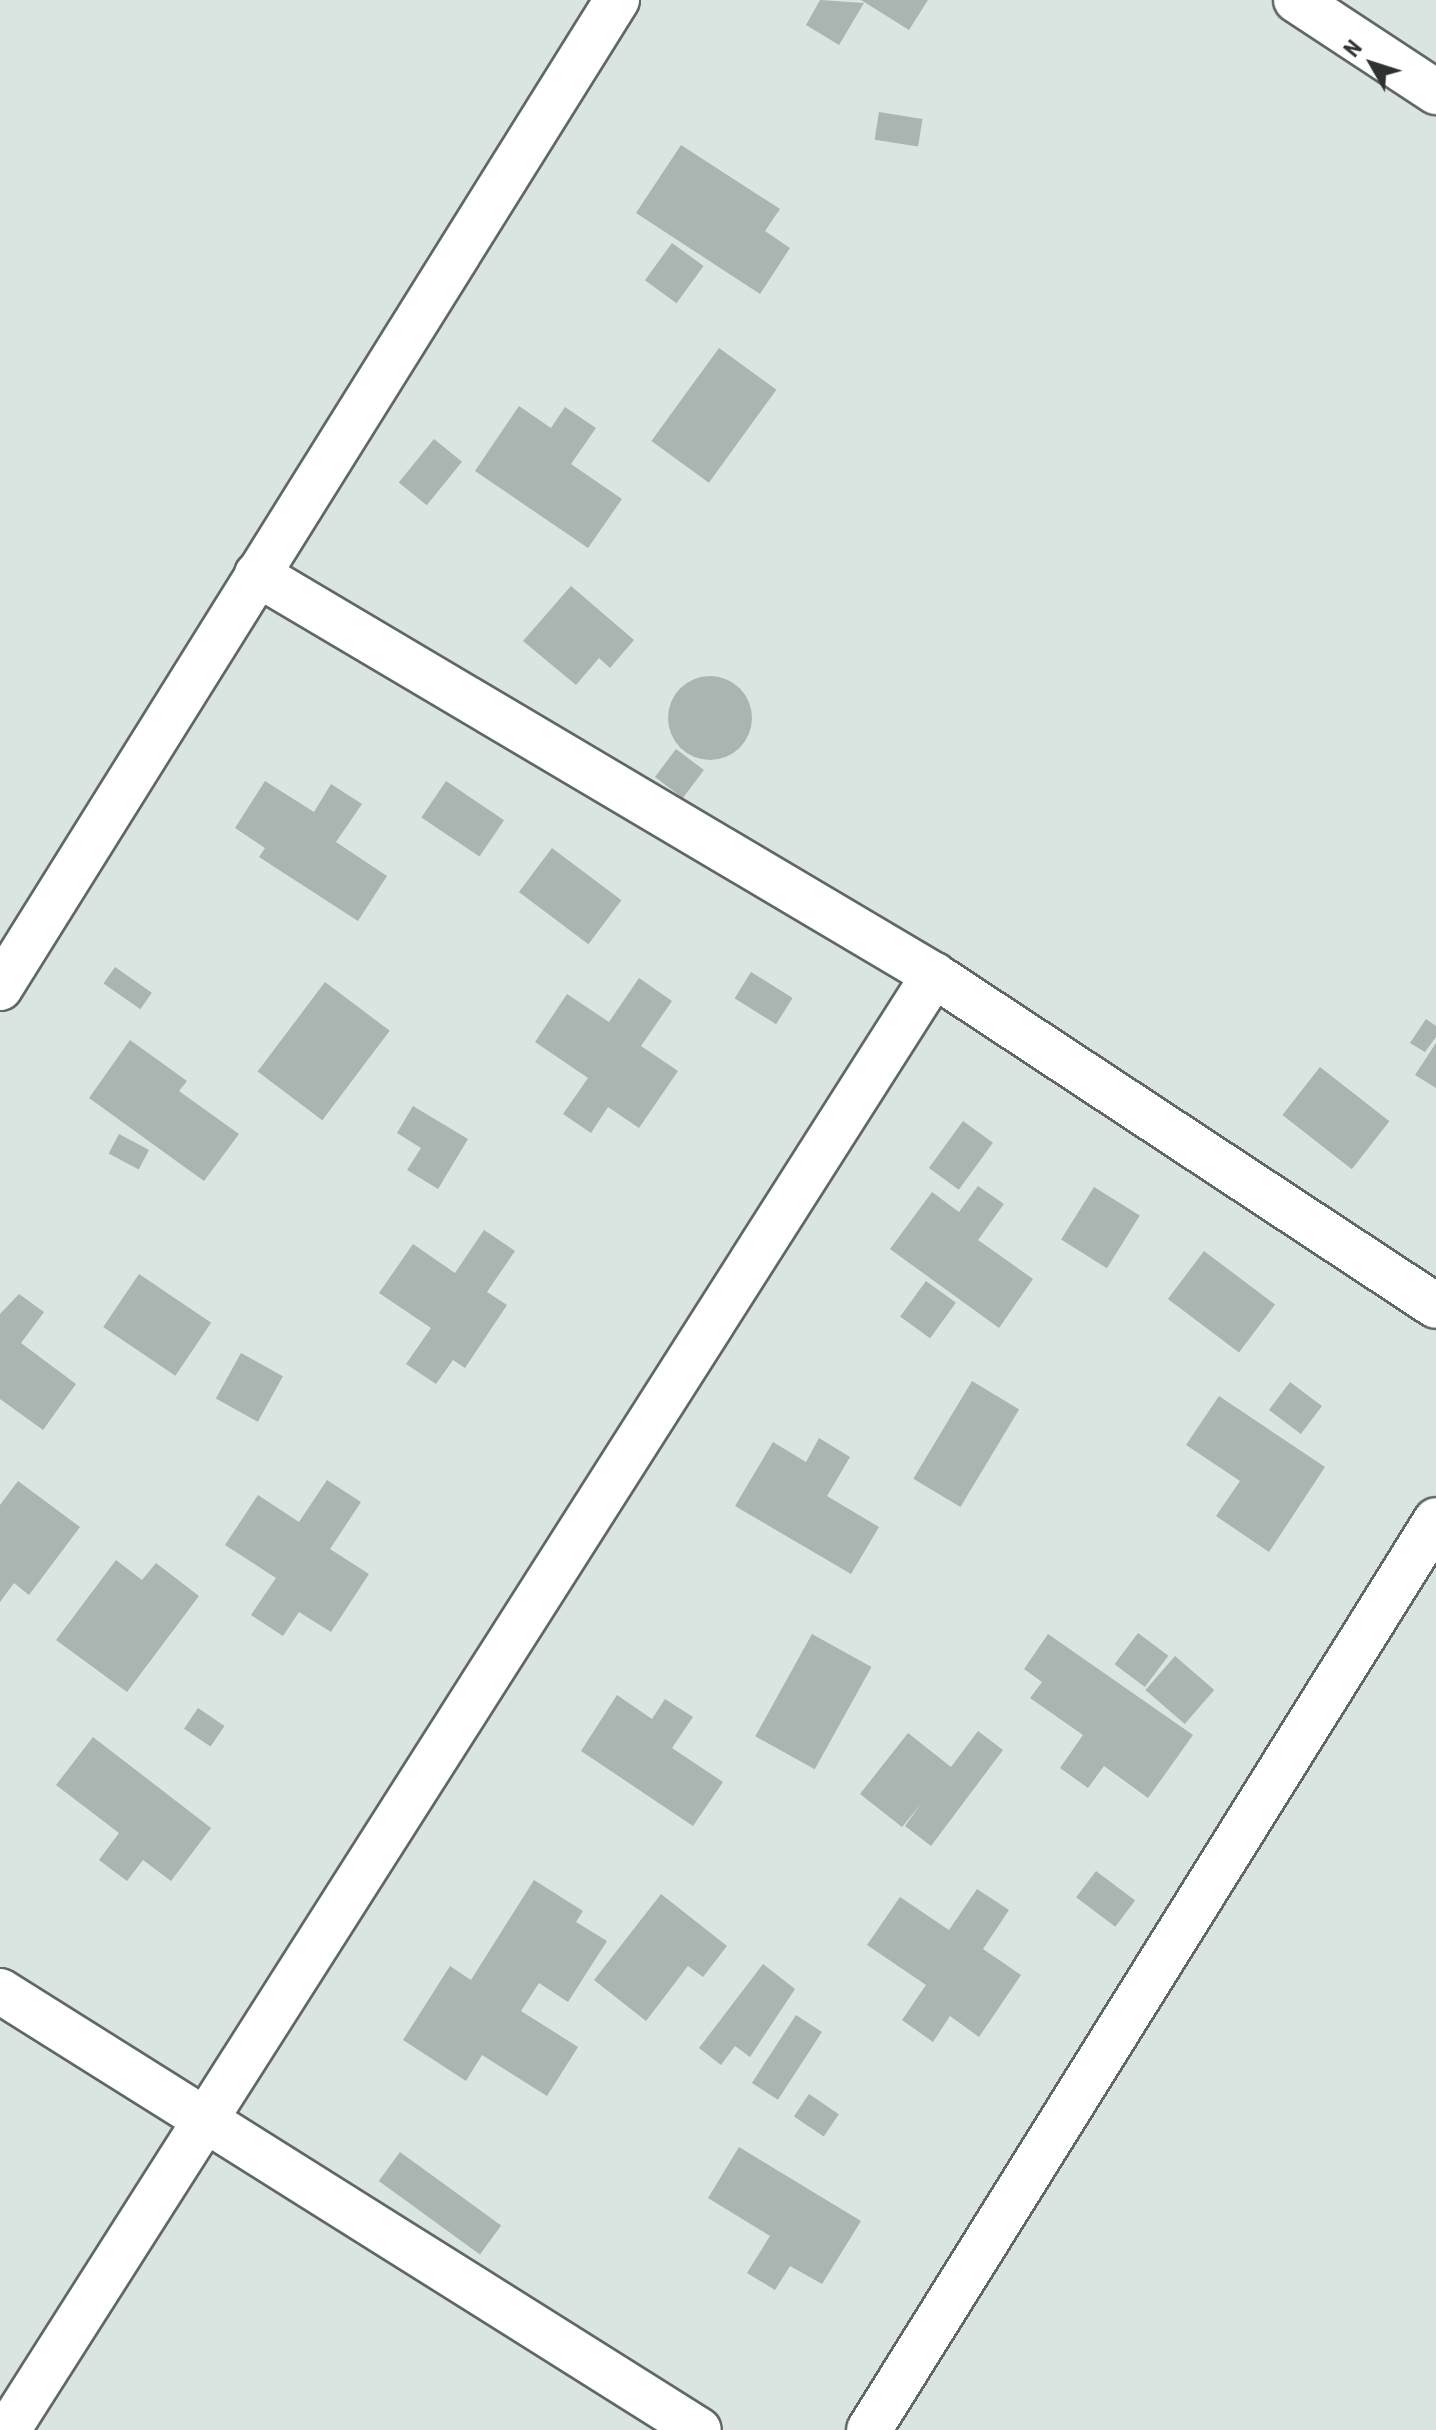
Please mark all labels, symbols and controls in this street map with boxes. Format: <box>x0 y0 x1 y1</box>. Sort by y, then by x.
north arrow <box>1332 24 1412 104</box>
text: N <box>1339 35 1367 62</box>

